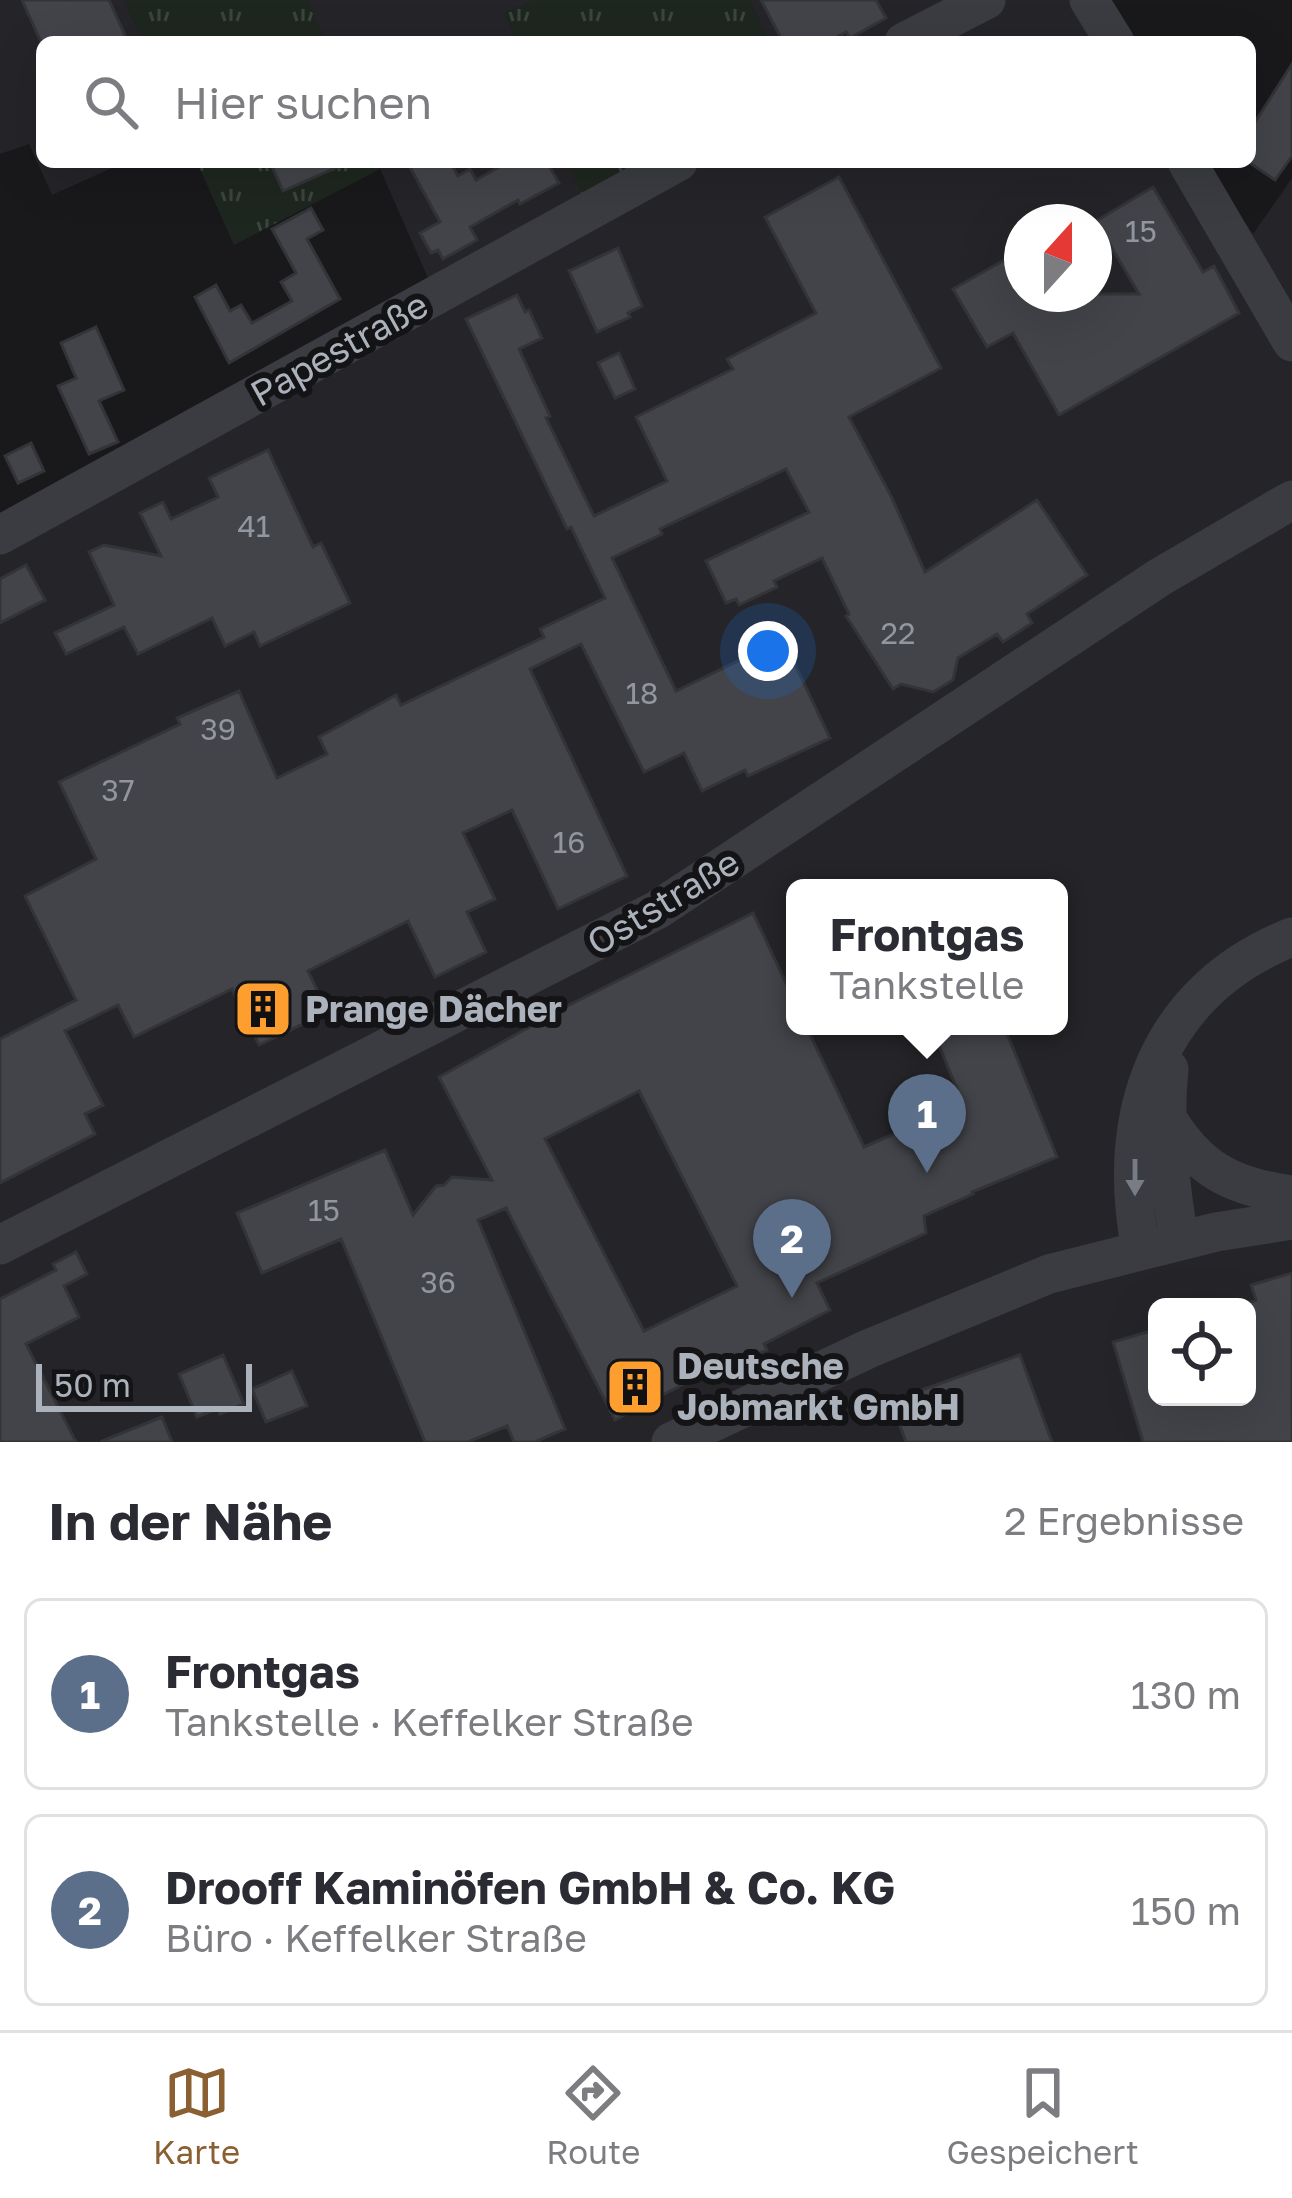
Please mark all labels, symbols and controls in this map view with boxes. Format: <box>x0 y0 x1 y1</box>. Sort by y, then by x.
search box <box>36 36 1256 168</box>
icon: search <box>78 69 144 135</box>
text: Hier suchen <box>174 75 432 129</box>
north arrow <box>1004 204 1112 312</box>
house number: 15 <box>1125 213 1157 249</box>
street label: Papestraße <box>243 282 435 415</box>
house number: 41 <box>238 508 270 544</box>
house number: 22 <box>881 615 915 651</box>
your location <box>738 621 798 681</box>
house number: 18 <box>626 675 658 711</box>
house number: 39 <box>200 711 236 747</box>
house number: 37 <box>101 772 135 808</box>
house number: 16 <box>553 824 585 860</box>
street label: Oststraße <box>579 840 746 964</box>
popup <box>786 879 1068 1035</box>
text: Frontgas <box>830 907 1024 961</box>
text: Tankstelle <box>830 961 1024 1008</box>
building icon: Prange Dächer <box>232 978 294 1040</box>
place label: Prange Dächer <box>305 987 562 1030</box>
pin: 1 <box>888 1074 966 1173</box>
one-way arrow <box>1125 1159 1145 1197</box>
house number: 15 <box>308 1192 340 1228</box>
pin: 2 <box>753 1199 831 1298</box>
house number: 36 <box>420 1264 456 1300</box>
map controls <box>1148 1298 1256 1406</box>
button: locate <box>1148 1298 1256 1406</box>
place label: Deutsche Jobmarkt GmbH <box>677 1344 960 1428</box>
building icon: Deutsche Jobmarkt GmbH <box>604 1356 666 1418</box>
scale bar <box>36 1358 252 1411</box>
text: 50 m <box>54 1365 131 1404</box>
text: In der Nähe <box>48 1490 332 1551</box>
text: 2 Ergebnisse <box>1004 1497 1244 1544</box>
text: Frontgas <box>165 1644 360 1698</box>
text: 1 <box>80 1671 100 1718</box>
text: 130 m <box>1131 1671 1241 1718</box>
text: Tankstelle · Keffelker Straße <box>165 1698 694 1745</box>
text: Drooff Kaminöfen GmbH & Co. KG <box>165 1860 895 1914</box>
text: 2 <box>78 1887 102 1934</box>
text: 150 m <box>1131 1887 1241 1934</box>
text: Büro · Keffelker Straße <box>165 1914 587 1961</box>
tab: Karte <box>153 2060 240 2171</box>
tab: Route <box>546 2060 640 2171</box>
tab: Gespeichert <box>947 2060 1139 2171</box>

